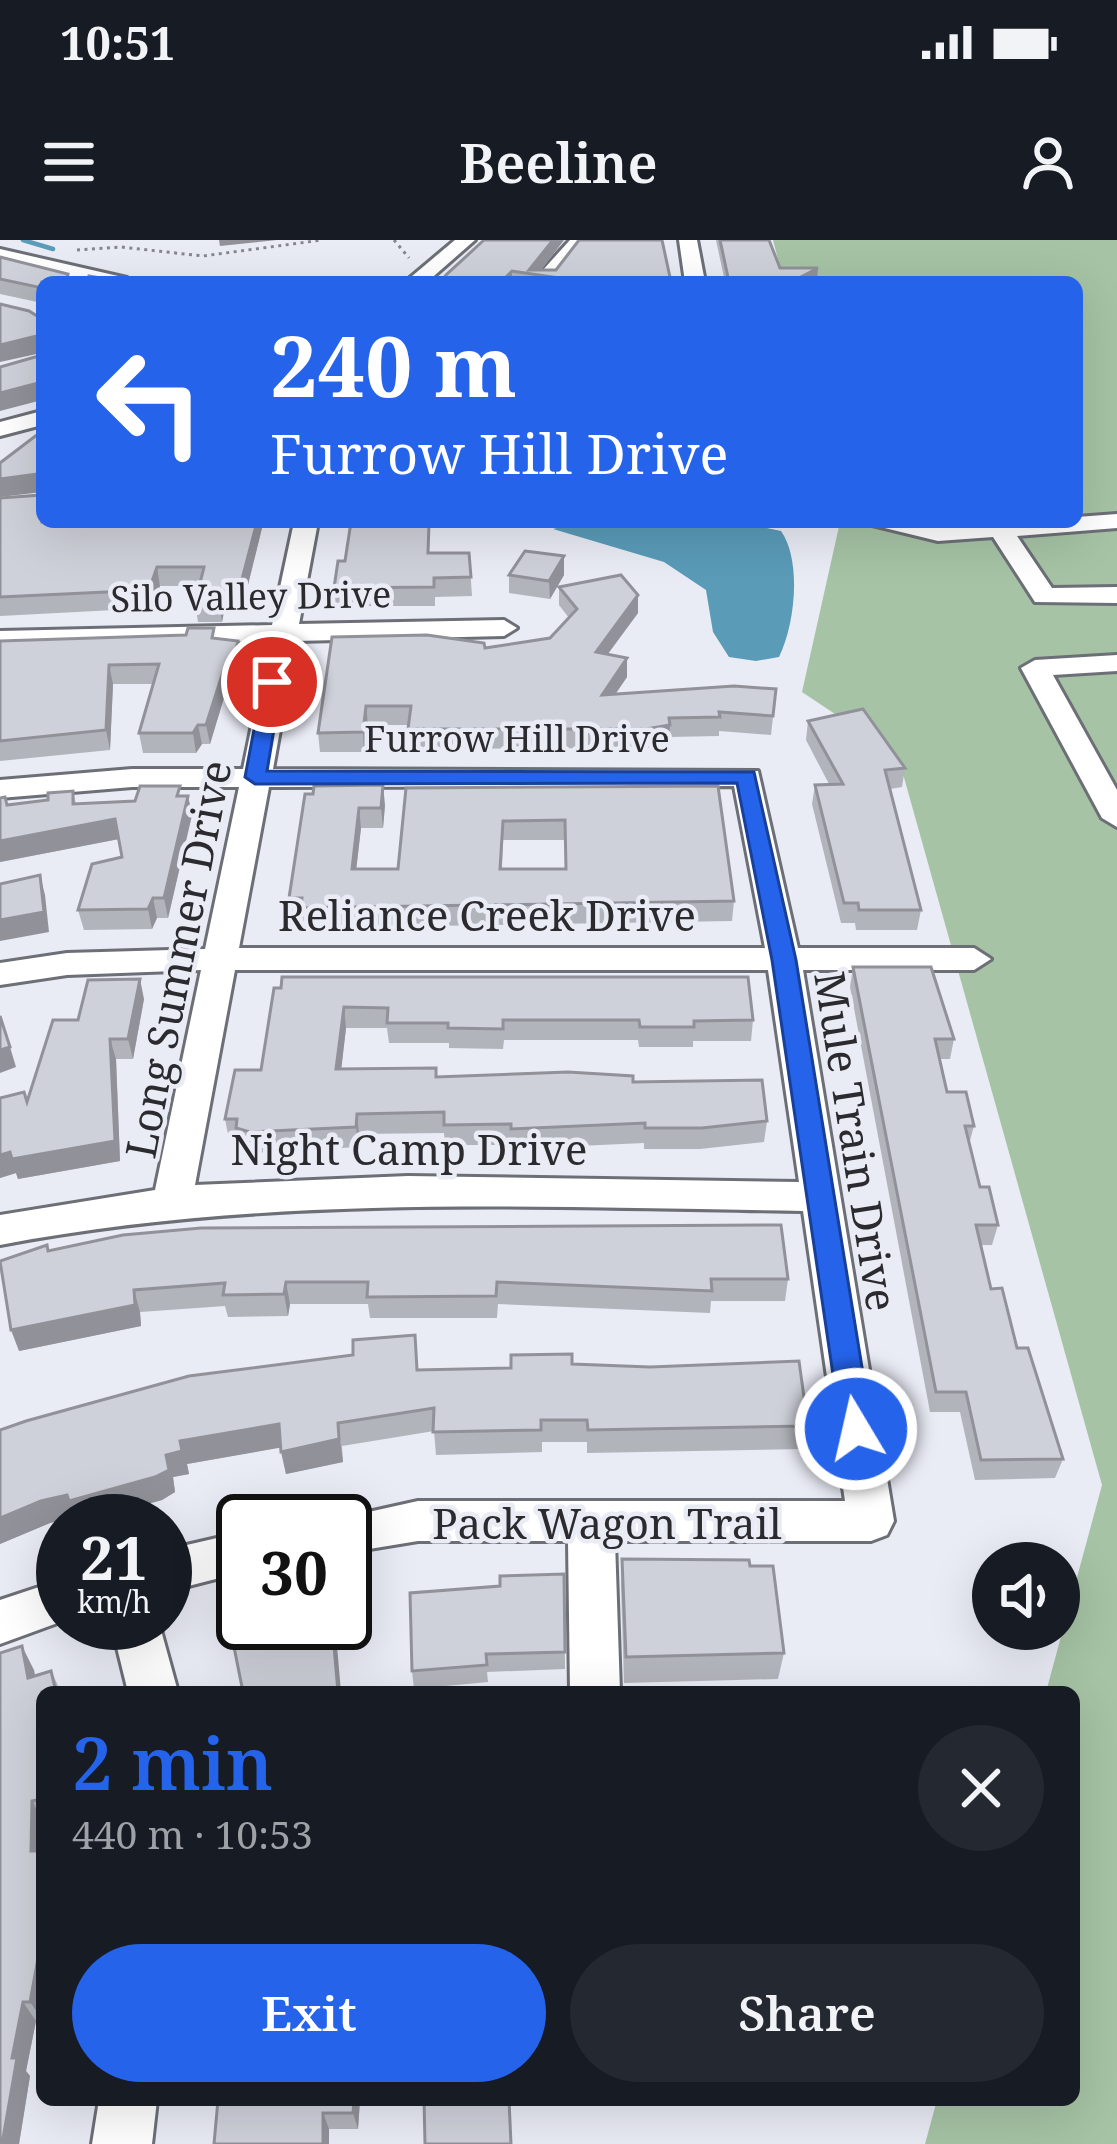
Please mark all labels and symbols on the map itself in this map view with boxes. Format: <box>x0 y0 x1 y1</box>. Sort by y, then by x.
street label: Silo Valley Drive <box>110 569 392 623</box>
pin <box>221 631 323 733</box>
street label: Furrow Hill Drive <box>364 714 670 763</box>
street label: Long Summer Drive <box>111 755 243 1163</box>
street label: Reliance Creek Drive <box>278 886 696 943</box>
street label: Mule Train Drive <box>802 967 912 1315</box>
street label: Night Camp Drive <box>231 1120 587 1177</box>
position arrow <box>793 1366 919 1492</box>
speed limit sign: 30 <box>216 1494 372 1650</box>
street label: Pack Wagon Trail <box>432 1494 782 1551</box>

